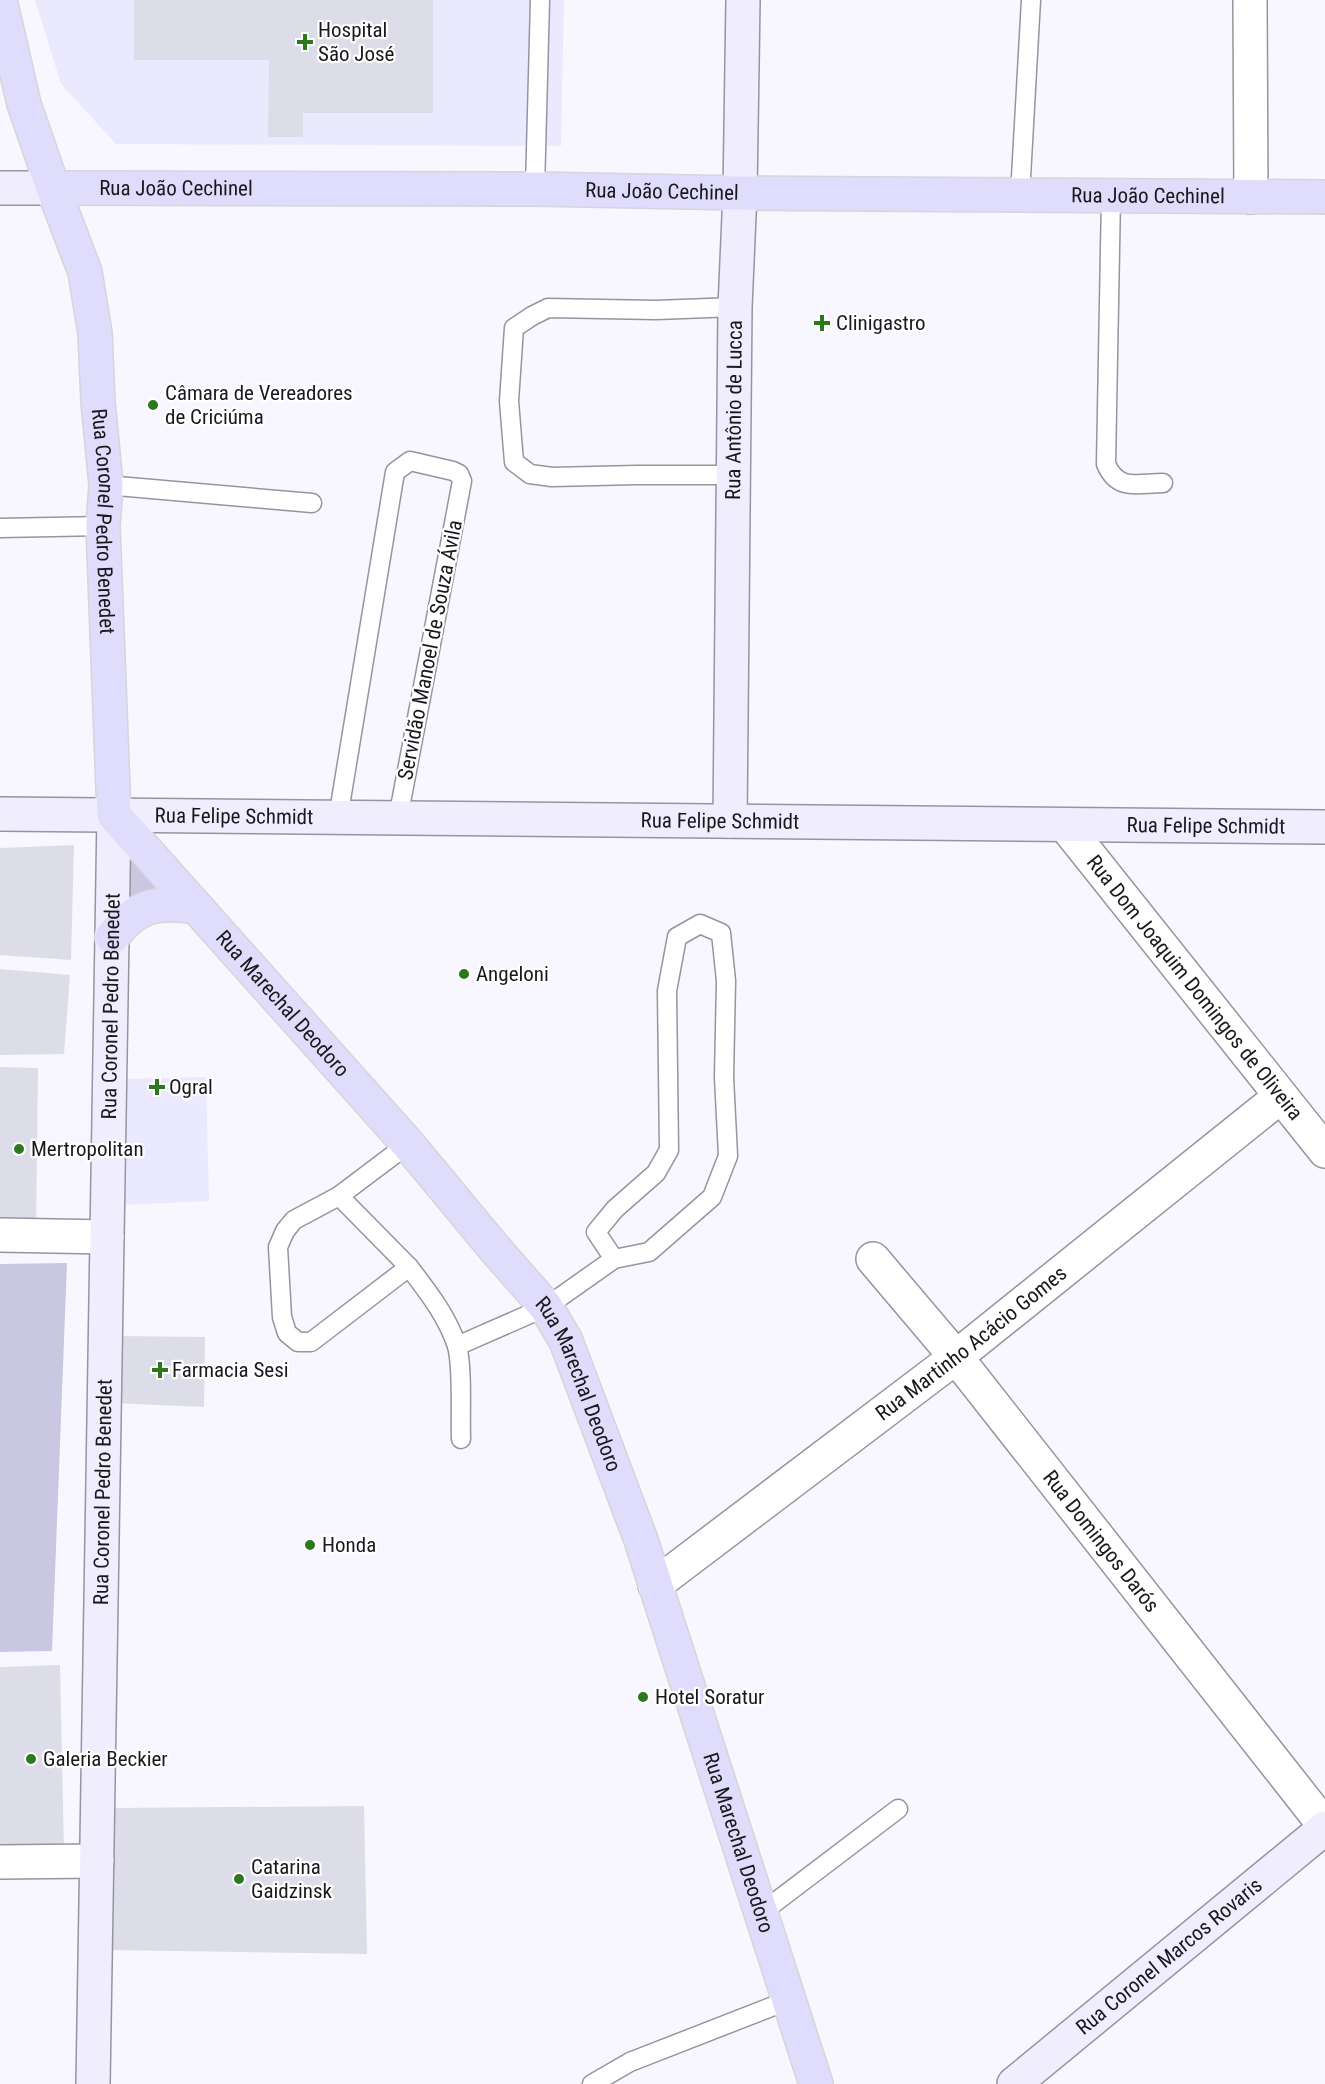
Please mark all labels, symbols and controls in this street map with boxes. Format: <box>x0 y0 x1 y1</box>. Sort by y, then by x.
place label: Hospital São José <box>318 18 395 66</box>
marker: Hospital São José <box>296 33 314 51</box>
street label: Rua João Cechinel <box>99 176 253 200</box>
street label: Rua João Cechinel <box>585 178 739 205</box>
street label: Rua João Cechinel <box>1071 183 1225 208</box>
place label: Clinigastro <box>836 311 925 335</box>
marker: Clinigastro <box>813 314 831 332</box>
street label: Rua Antônio de Lucca <box>721 320 747 500</box>
place label: Câmara de Vereadores de Criciúma <box>165 381 353 429</box>
marker: Câmara de Vereadores de Criciúma <box>146 398 160 412</box>
street label: Rua Coronel Pedro Benedet <box>87 407 119 635</box>
street label: Servidão Manoel de Souza Ávila <box>393 518 467 782</box>
street label: Rua Felipe Schmidt <box>155 804 313 829</box>
street label: Rua Felipe Schmidt <box>641 808 799 834</box>
street label: Rua Felipe Schmidt <box>1127 813 1285 839</box>
street label: Rua Dom Joaquim Domingos de Oliveira <box>1082 850 1308 1125</box>
street label: Rua Coronel Pedro Benedet <box>97 893 125 1119</box>
street label: Rua Marechal Deodoro <box>211 926 354 1082</box>
place label: Angeloni <box>476 962 549 986</box>
marker: Angeloni <box>457 967 471 981</box>
place label: Ogral <box>169 1075 213 1099</box>
marker: Ogral <box>150 1080 164 1094</box>
place label: Mertropolitan <box>31 1137 144 1161</box>
marker: Mertropolitan <box>12 1142 26 1156</box>
street label: Rua Martinho Acácio Gomes <box>871 1261 1071 1425</box>
street label: Rua Marechal Deodoro <box>530 1292 626 1475</box>
place label: Farmacia Sesi <box>172 1358 289 1382</box>
marker: Farmacia Sesi <box>153 1363 167 1377</box>
street label: Rua Coronel Pedro Benedet <box>89 1379 117 1605</box>
street label: Rua Domingos Darós <box>1038 1466 1164 1617</box>
place label: Honda <box>322 1533 376 1557</box>
marker: Honda <box>303 1538 317 1552</box>
place label: Hotel Soratur <box>655 1685 765 1709</box>
marker: Hotel Soratur <box>636 1690 650 1704</box>
place label: Galeria Beckier <box>43 1747 168 1771</box>
street label: Rua Marechal Deodoro <box>698 1750 779 1936</box>
marker: Galeria Beckier <box>24 1752 38 1766</box>
place label: Catarina Gaidzinsk <box>251 1855 332 1903</box>
marker: Catarina Gaidzinsk <box>232 1872 246 1886</box>
street label: Rua Coronel Marcos Rovaris <box>1072 1873 1267 2040</box>

